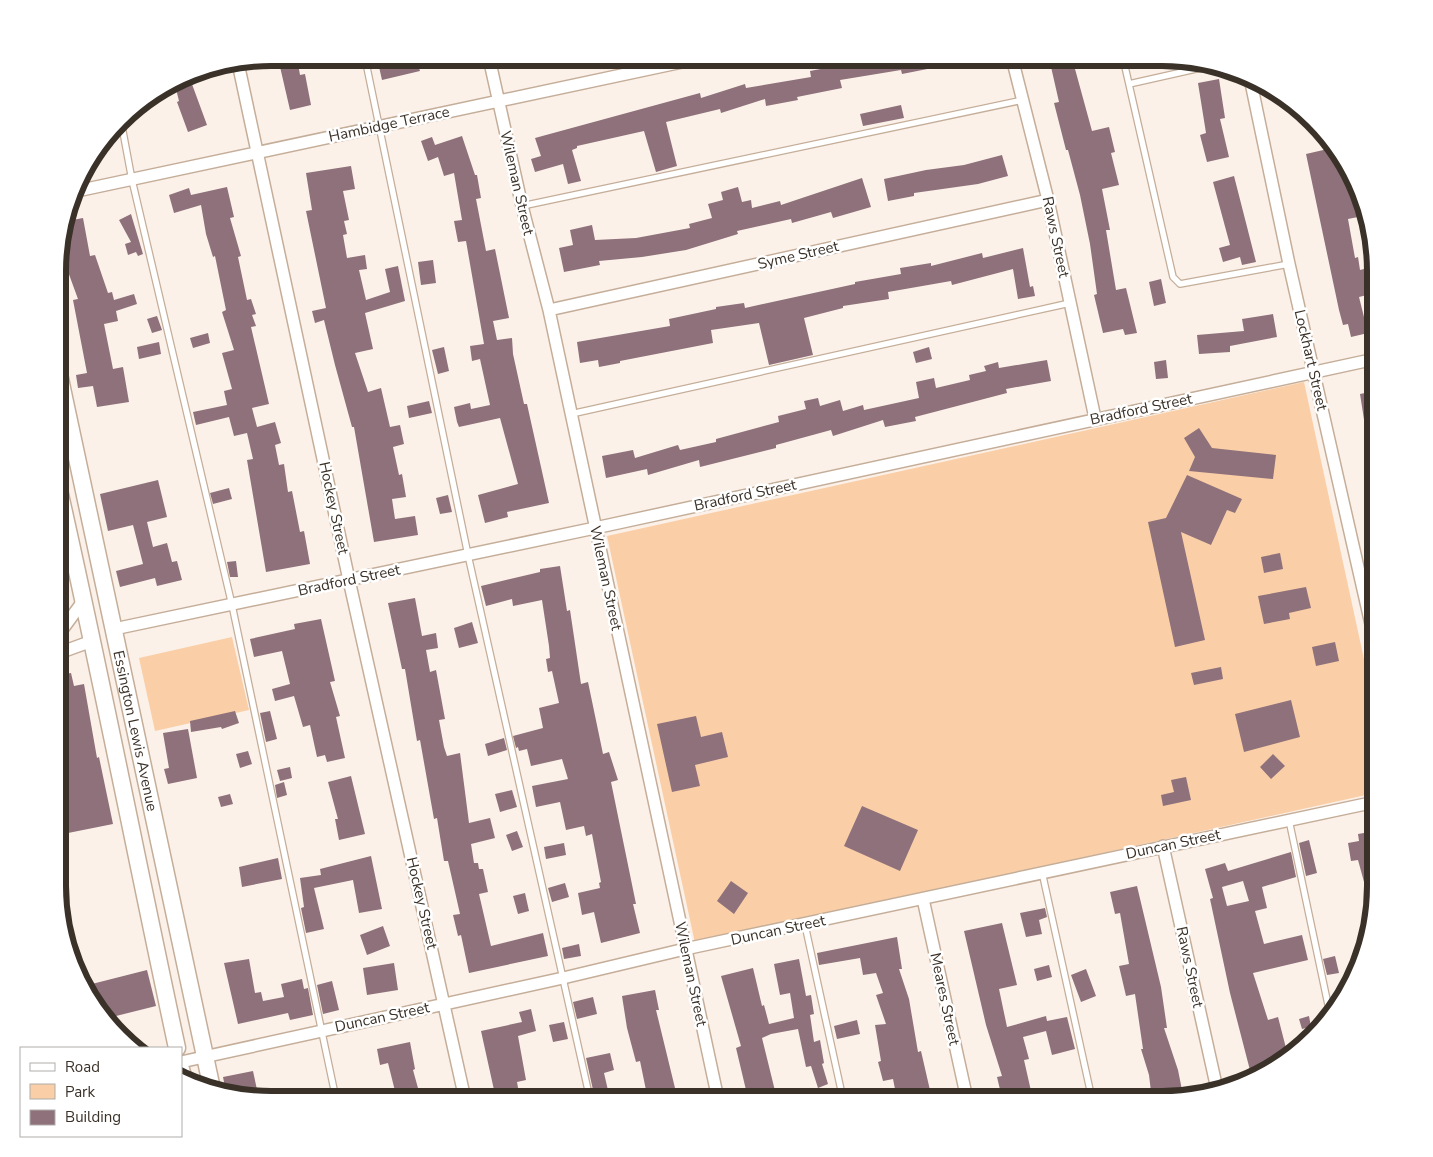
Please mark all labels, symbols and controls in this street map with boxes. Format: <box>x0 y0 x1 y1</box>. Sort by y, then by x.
street label: Hambidge Terrace <box>327 101 451 147</box>
street label: Wileman Street <box>495 129 539 238</box>
street label: Raws Street <box>1038 195 1074 280</box>
street label: Syme Street <box>756 236 841 274</box>
street label: Lockhart Street <box>1290 308 1333 413</box>
street label: Bradford Street <box>1088 388 1195 430</box>
street label: Hockey Street <box>314 460 354 557</box>
street label: Bradford Street <box>692 474 799 516</box>
street label: Wileman Street <box>585 524 627 633</box>
street label: Bradford Street <box>296 559 403 601</box>
street label: Essington Lewis Avenue <box>108 649 162 813</box>
street label: Duncan Street <box>1124 824 1223 864</box>
street label: Hockey Street <box>402 855 443 952</box>
street label: Duncan Street <box>729 910 828 950</box>
street label: Wileman Street <box>670 920 712 1029</box>
street label: Raws Street <box>1172 925 1208 1010</box>
street label: Meares Street <box>925 951 965 1048</box>
street label: Duncan Street <box>333 997 432 1037</box>
legend <box>20 1047 182 1137</box>
text: Road <box>65 1057 100 1077</box>
text: Park <box>65 1082 95 1102</box>
text: Building <box>65 1107 121 1127</box>

